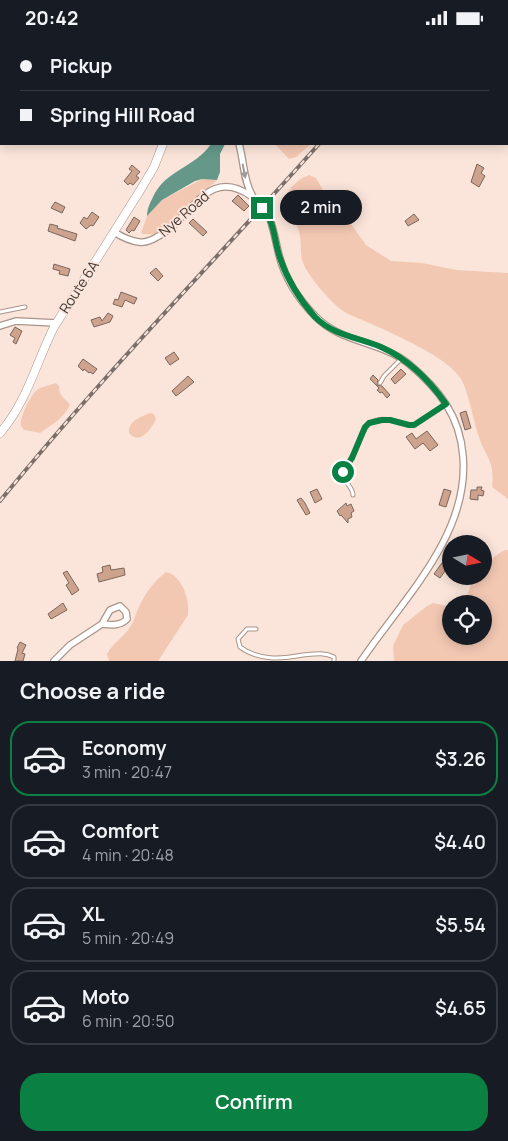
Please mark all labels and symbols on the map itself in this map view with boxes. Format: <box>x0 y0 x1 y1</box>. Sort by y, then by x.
one-way arrow <box>240 163 248 179</box>
street label: Nye Road <box>154 186 213 241</box>
callout: 2 min <box>280 191 362 225</box>
route end <box>251 197 273 219</box>
street label: Route 6A <box>54 257 103 317</box>
route start <box>332 461 354 483</box>
north arrow <box>442 535 492 585</box>

